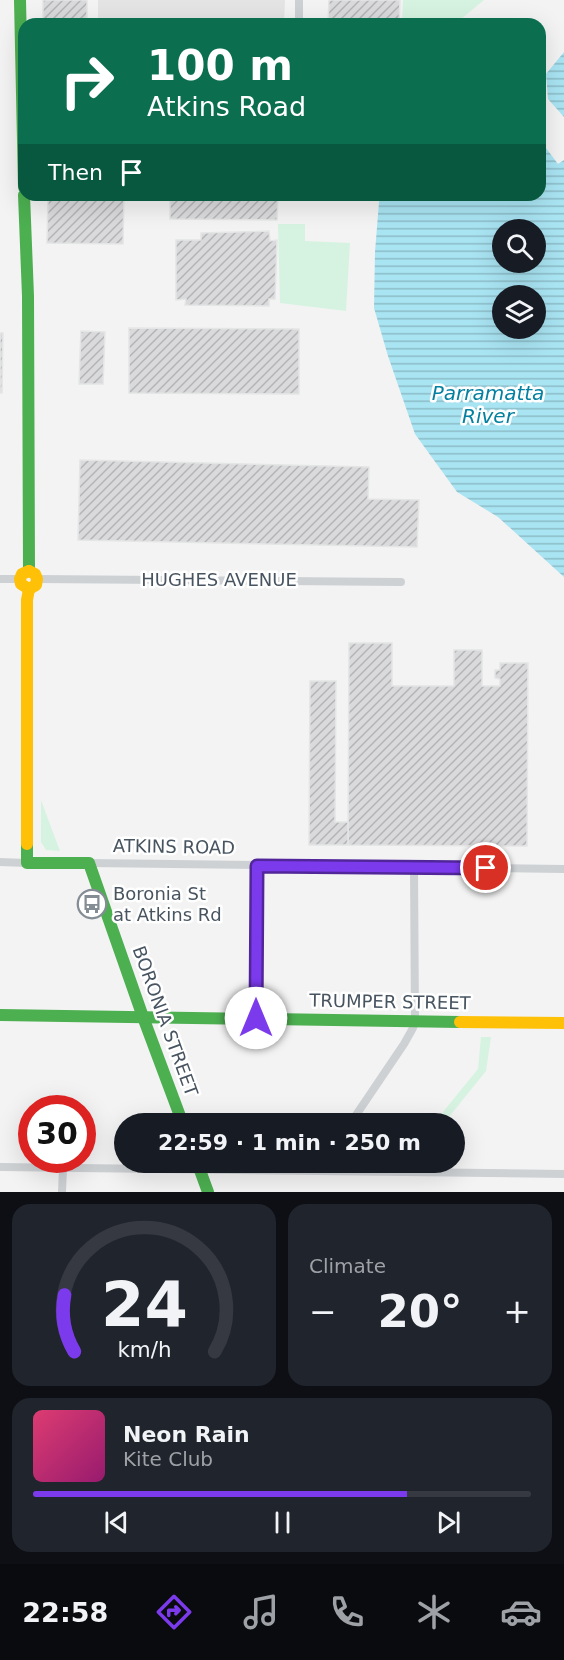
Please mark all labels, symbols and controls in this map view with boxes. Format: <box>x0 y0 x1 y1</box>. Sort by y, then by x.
text: 100 m <box>147 41 293 90</box>
icon: right <box>48 42 126 120</box>
text: Atkins Road <box>147 91 306 122</box>
icon: arrive <box>115 156 148 189</box>
text: Then <box>48 160 103 185</box>
map controls <box>492 219 546 339</box>
button: search <box>492 219 546 273</box>
button: layers <box>492 285 546 339</box>
water label: Parramatta River <box>432 381 544 428</box>
street label: HUGHES AVENUE <box>141 569 297 590</box>
street label: ATKINS ROAD <box>113 835 235 858</box>
pin <box>460 842 511 893</box>
icon: arrive <box>469 851 502 884</box>
place label: Boronia St at Atkins Rd <box>113 883 222 925</box>
bus stop icon: Boronia St at Atkins Rd <box>76 888 108 920</box>
street label: BORONIA STREET <box>129 943 203 1100</box>
position arrow <box>224 986 288 1050</box>
street label: TRUMPER STREET <box>308 990 472 1013</box>
speed limit sign: 30 <box>18 1095 96 1173</box>
text: 22:59 · 1 min · 250 m <box>158 1130 421 1155</box>
text: Climate <box>309 1254 386 1278</box>
text: 24 <box>101 1268 187 1341</box>
text: 20° <box>377 1285 463 1338</box>
text: − <box>309 1292 337 1331</box>
text: + <box>503 1292 531 1331</box>
text: km/h <box>117 1337 171 1362</box>
text: Neon Rain <box>123 1422 250 1447</box>
text: Kite Club <box>123 1447 213 1471</box>
icon: previous <box>100 1506 133 1539</box>
icon: pause <box>266 1506 299 1539</box>
icon: next <box>432 1506 465 1539</box>
icon: directions <box>153 1591 195 1633</box>
icon: music <box>240 1591 282 1633</box>
icon: phone <box>326 1591 368 1633</box>
icon: climate <box>413 1591 455 1633</box>
icon: car <box>500 1591 542 1633</box>
text: 22:58 <box>22 1597 108 1628</box>

